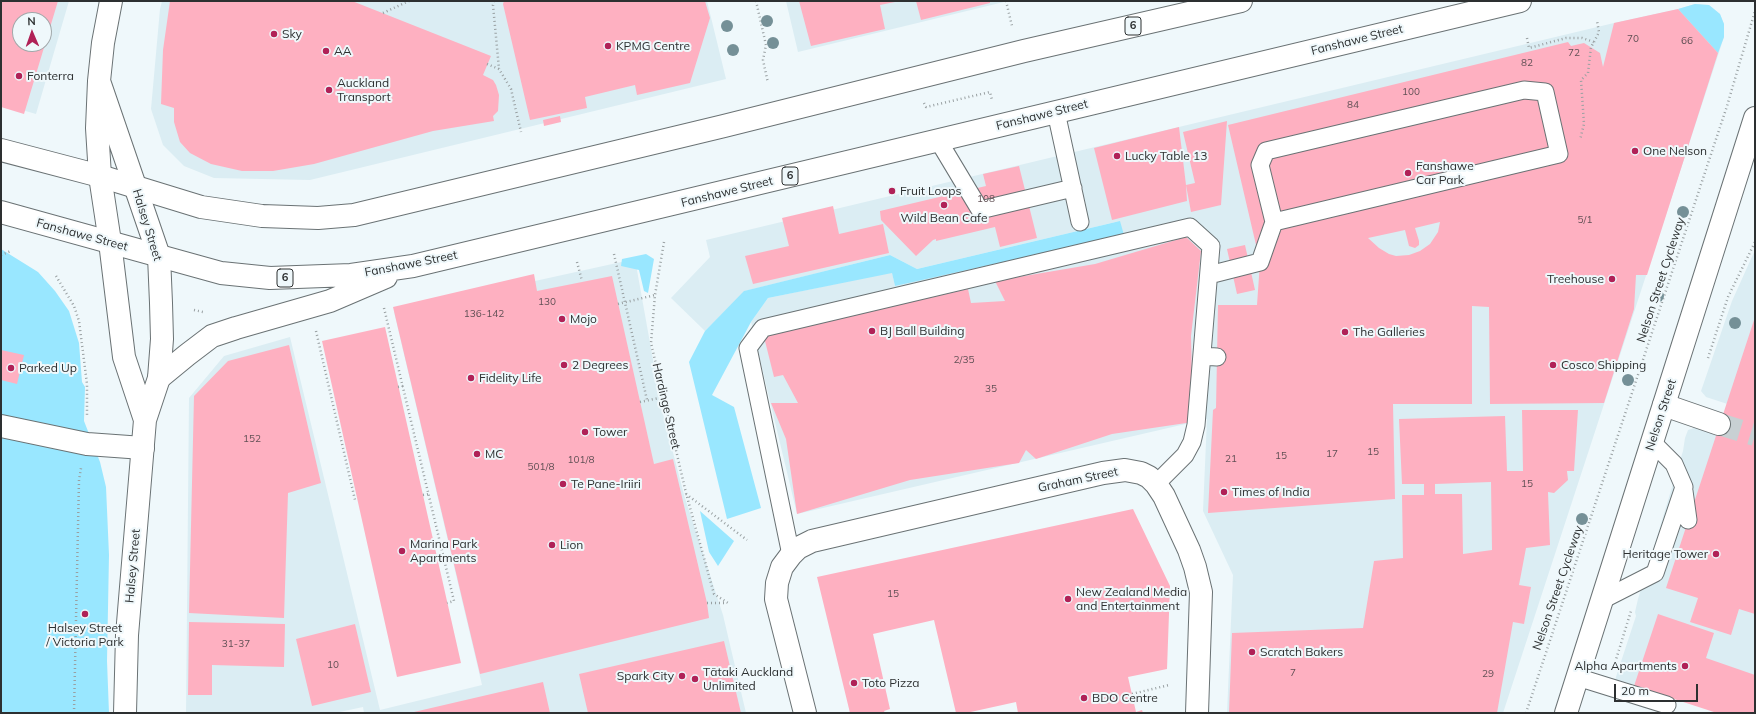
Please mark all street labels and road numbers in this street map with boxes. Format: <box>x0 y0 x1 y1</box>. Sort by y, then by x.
road number: 6 <box>1125 17 1141 35</box>
street label: Fanshawe Street <box>1310 22 1404 58</box>
street label: Fanshawe Street <box>995 97 1089 133</box>
road number: 6 <box>782 167 798 185</box>
street label: Fanshawe Street <box>680 174 774 210</box>
street label: Halsey Street <box>129 187 165 263</box>
street label: Fanshawe Street <box>35 216 129 254</box>
street label: Nelson Street Cycleway <box>1634 216 1688 344</box>
street label: Fanshawe Street <box>363 248 459 280</box>
road number: 6 <box>277 269 293 287</box>
street label: Hardinge Street <box>649 362 683 450</box>
street label: Nelson Street <box>1643 377 1679 453</box>
street label: Graham Street <box>1037 465 1119 495</box>
street label: Nelson Street Cycleway <box>1530 524 1586 652</box>
street label: Halsey Street <box>123 528 143 604</box>

